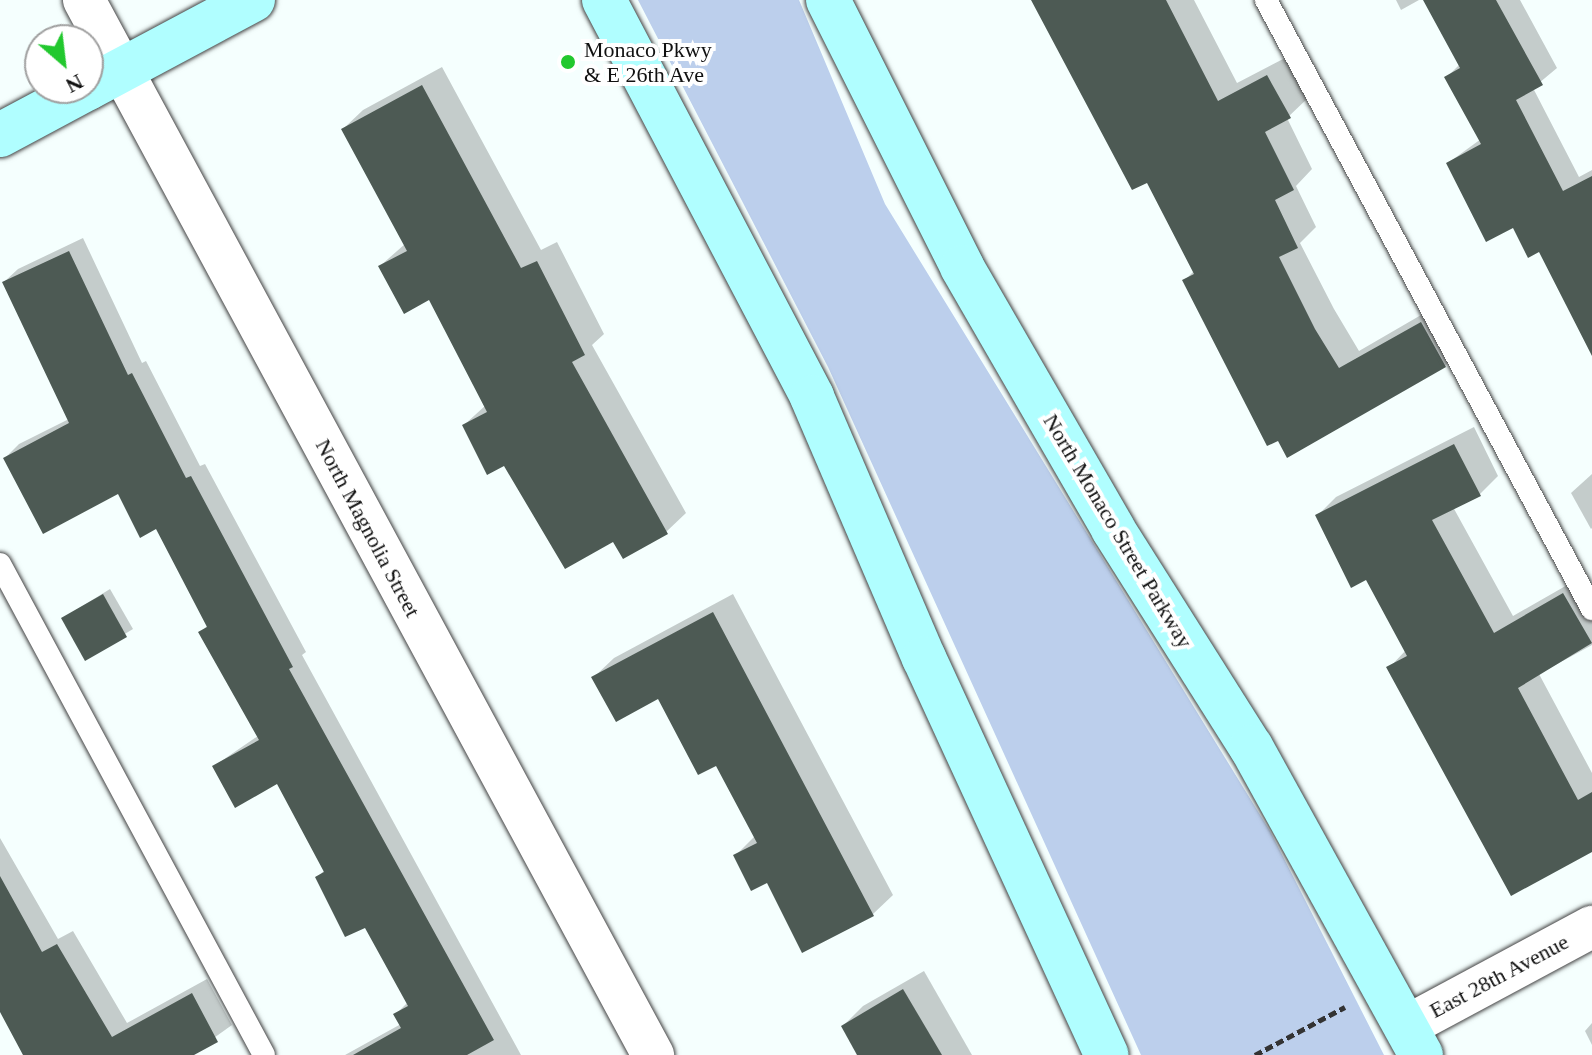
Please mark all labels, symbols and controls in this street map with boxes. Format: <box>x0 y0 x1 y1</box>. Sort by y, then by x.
north arrow <box>24 24 104 104</box>
place label: Monaco Pkwy & E 26th Ave <box>584 36 712 88</box>
marker: Monaco Pkwy & E 26th Ave <box>559 53 577 71</box>
text: N <box>62 69 87 99</box>
street label: North Monaco Street Parkway <box>1038 409 1198 653</box>
street label: North Magnolia Street <box>310 434 426 622</box>
street label: East 28th Avenue <box>1424 928 1574 1024</box>

